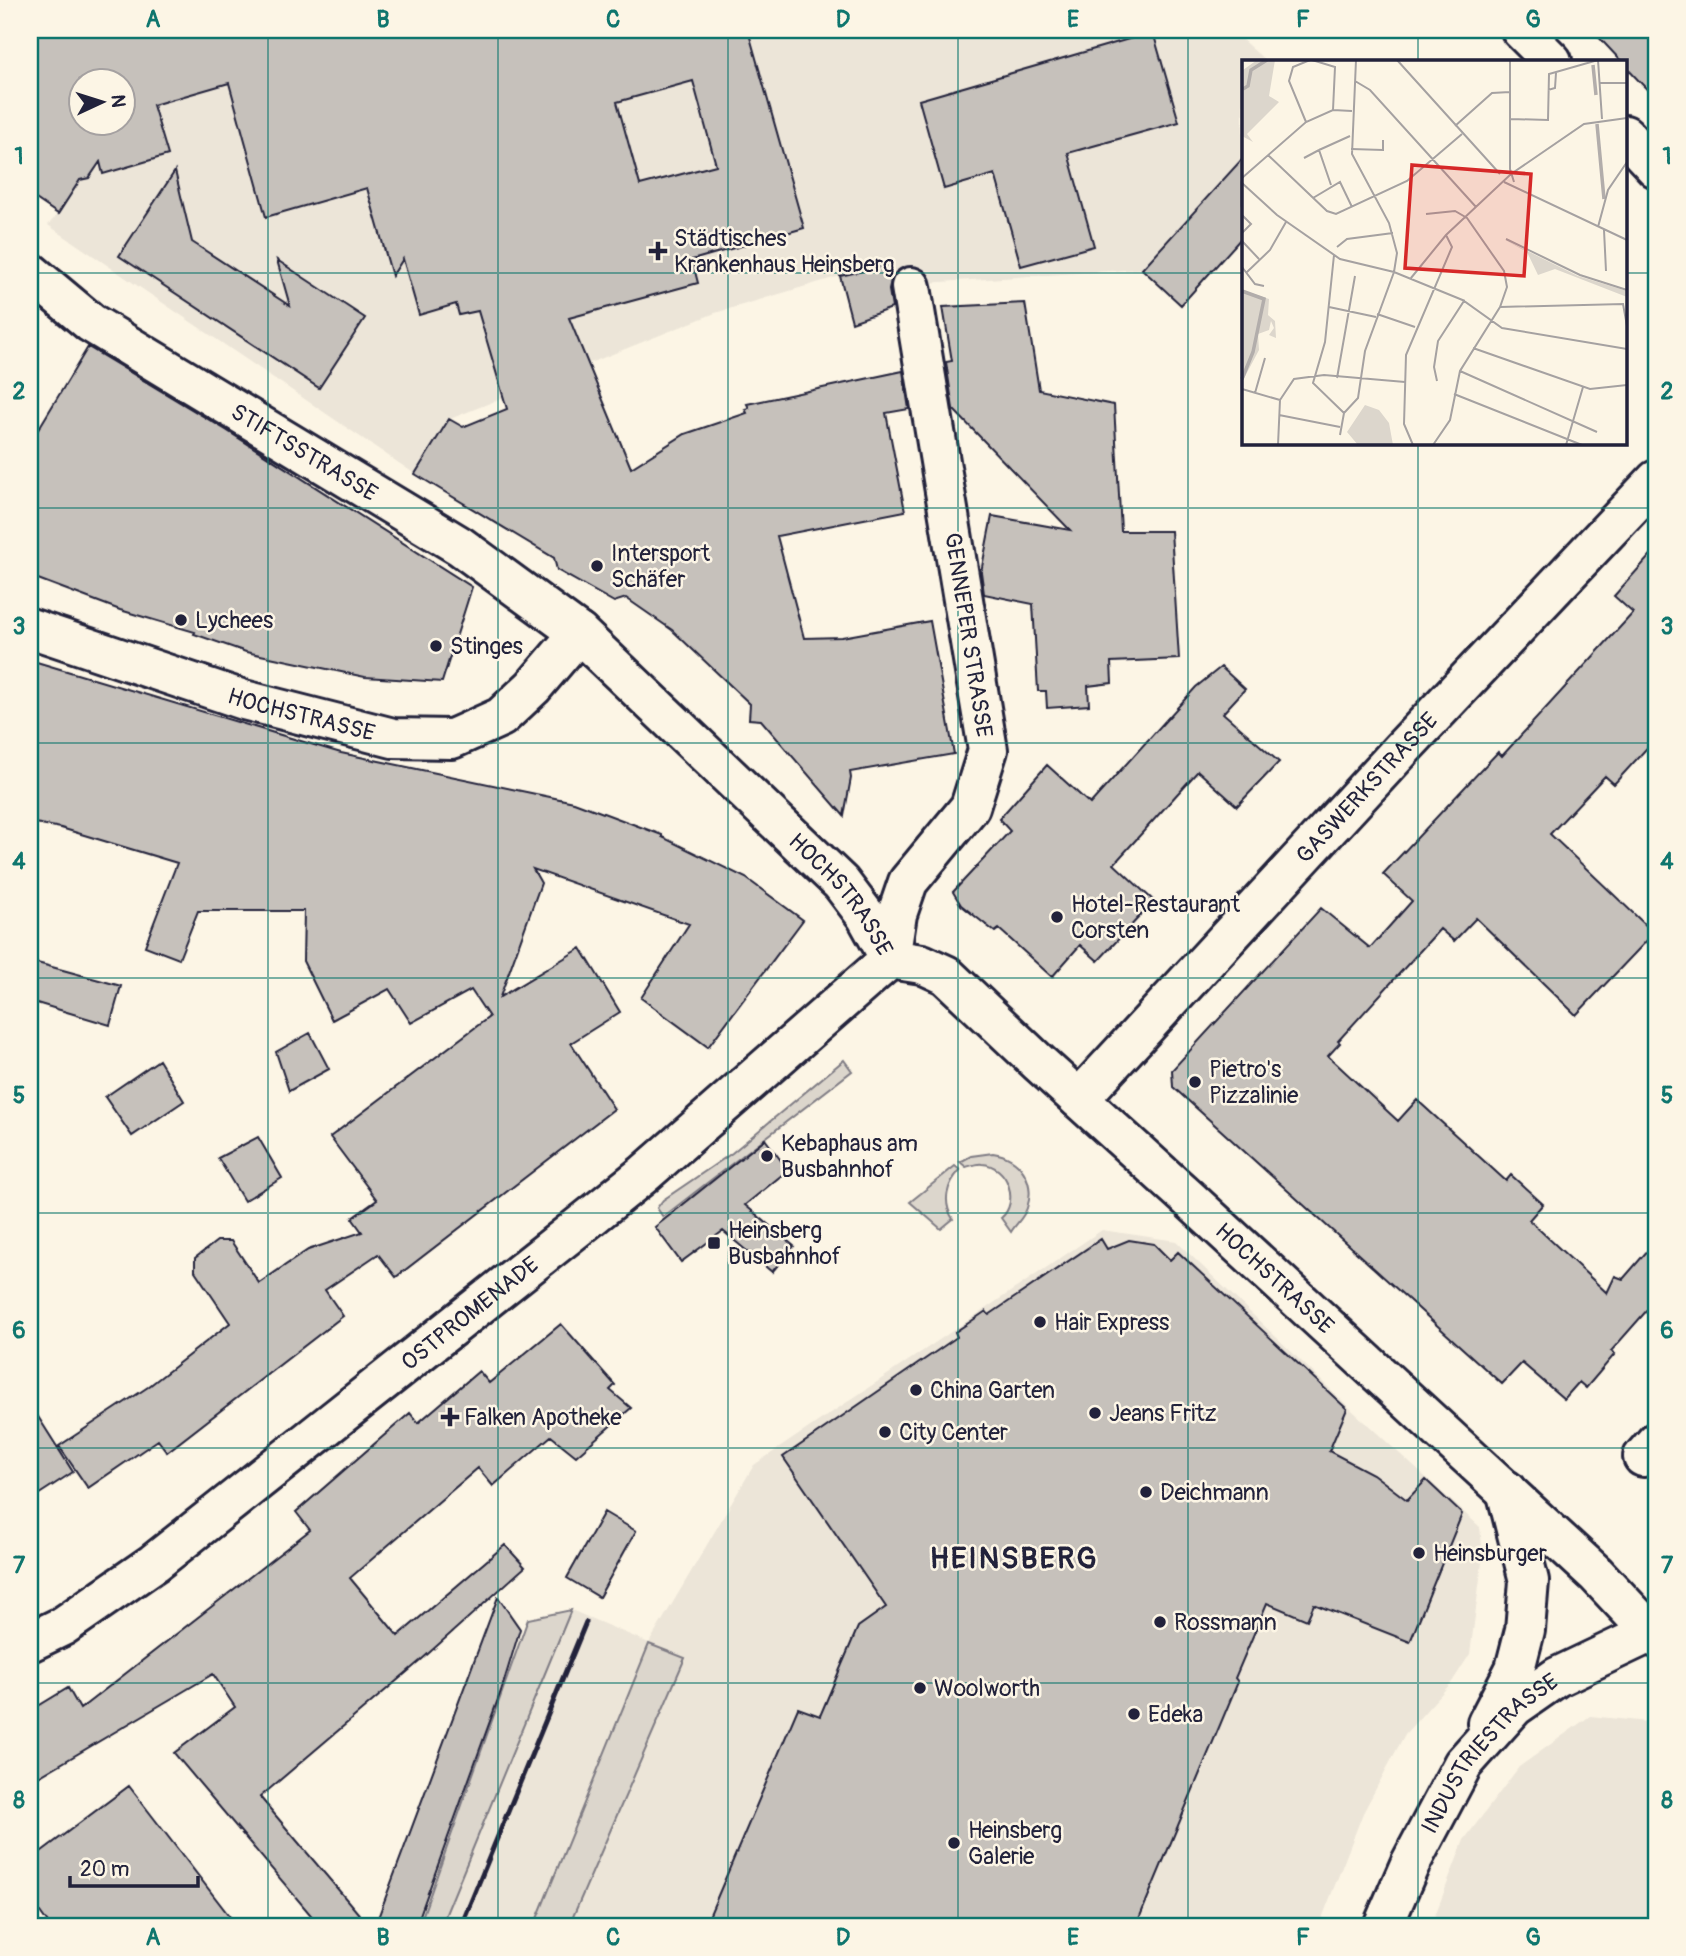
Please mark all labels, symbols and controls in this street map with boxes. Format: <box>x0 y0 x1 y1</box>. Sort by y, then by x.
text: A <box>146 5 161 34</box>
text: B <box>376 5 390 34</box>
text: C <box>606 5 620 34</box>
text: D <box>836 5 850 34</box>
text: E <box>1067 5 1079 34</box>
text: F <box>1296 5 1310 34</box>
text: G <box>1525 5 1541 34</box>
inset map <box>1242 60 1626 444</box>
north arrow <box>66 66 136 136</box>
text: N <box>106 94 130 108</box>
text: 1 <box>15 142 24 171</box>
text: 1 <box>1663 142 1672 171</box>
place label: Städtisches Krankenhaus Heinsberg <box>674 224 895 279</box>
marker: Städtisches Krankenhaus Heinsberg <box>648 241 668 261</box>
text: 2 <box>13 377 26 406</box>
text: 2 <box>1661 377 1674 406</box>
street label: STIFTSSTRASSE <box>226 397 383 508</box>
street label: GENNEPER STRASSE <box>938 531 999 740</box>
place label: Intersport Schäfer <box>611 539 711 594</box>
marker: Intersport Schäfer <box>589 558 605 574</box>
place label: Lychees <box>195 606 273 635</box>
text: 3 <box>13 612 25 641</box>
marker: Lychees <box>173 612 189 628</box>
text: 3 <box>1661 612 1673 641</box>
place label: Stinges <box>450 632 523 661</box>
marker: Stinges <box>428 638 444 654</box>
street label: HOCHSTRASSE <box>224 682 378 748</box>
street label: GASWERKSTRASSE <box>1290 706 1444 869</box>
street label: HOCHSTRASSE <box>782 827 899 961</box>
text: 4 <box>12 847 26 876</box>
text: 4 <box>1660 847 1674 876</box>
place label: Hotel-Restaurant Corsten <box>1071 890 1241 945</box>
marker: Hotel-Restaurant Corsten <box>1049 909 1065 925</box>
place label: Pietro's Pizzalinie <box>1209 1055 1299 1110</box>
marker: Pietro's Pizzalinie <box>1187 1074 1203 1090</box>
text: 5 <box>13 1081 25 1110</box>
text: 5 <box>1661 1081 1673 1110</box>
place label: Kebaphaus am Busbahnhof <box>781 1129 918 1184</box>
marker: Kebaphaus am Busbahnhof <box>759 1148 775 1164</box>
place label: Heinsberg Busbahnhof <box>728 1216 841 1271</box>
street label: HOCHSTRASSE <box>1209 1216 1340 1340</box>
marker: Heinsberg Busbahnhof <box>706 1235 722 1251</box>
street label: OSTPROMENADE <box>395 1250 545 1377</box>
place label: Hair Express <box>1054 1308 1169 1337</box>
marker: Hair Express <box>1032 1314 1048 1330</box>
text: 6 <box>12 1316 26 1345</box>
text: 6 <box>1660 1316 1674 1345</box>
place label: China Garten <box>930 1376 1055 1405</box>
marker: China Garten <box>908 1382 924 1398</box>
place label: Jeans Fritz <box>1109 1399 1217 1428</box>
place label: Falken Apotheke <box>464 1403 622 1432</box>
marker: Jeans Fritz <box>1087 1405 1103 1421</box>
marker: Falken Apotheke <box>442 1409 458 1425</box>
place label: City Center <box>899 1418 1008 1447</box>
marker: City Center <box>877 1424 893 1440</box>
place label: Deichmann <box>1160 1478 1269 1507</box>
marker: Deichmann <box>1138 1484 1154 1500</box>
place label: Heinsburger <box>1433 1539 1547 1568</box>
district label: HEINSBERG <box>930 1540 1098 1577</box>
marker: Heinsburger <box>1411 1545 1427 1561</box>
text: 7 <box>13 1551 26 1580</box>
text: 7 <box>1661 1551 1674 1580</box>
place label: Rossmann <box>1174 1608 1277 1637</box>
marker: Rossmann <box>1152 1614 1168 1630</box>
street label: INDUSTRIESTRASSE <box>1415 1667 1564 1838</box>
place label: Woolworth <box>934 1674 1040 1703</box>
marker: Woolworth <box>912 1680 928 1696</box>
place label: Edeka <box>1148 1700 1203 1729</box>
marker: Edeka <box>1126 1706 1142 1722</box>
text: 8 <box>13 1786 25 1815</box>
text: 8 <box>1661 1786 1673 1815</box>
place label: Heinsberg Galerie <box>968 1816 1062 1871</box>
marker: Heinsberg Galerie <box>946 1835 962 1851</box>
scale bar <box>70 1844 198 1888</box>
text: 20 m <box>80 1856 129 1883</box>
text: A <box>146 1923 161 1952</box>
text: B <box>376 1923 390 1952</box>
text: C <box>606 1923 620 1952</box>
text: D <box>836 1923 850 1952</box>
text: E <box>1067 1923 1079 1952</box>
text: F <box>1296 1923 1310 1952</box>
text: G <box>1525 1923 1541 1952</box>

